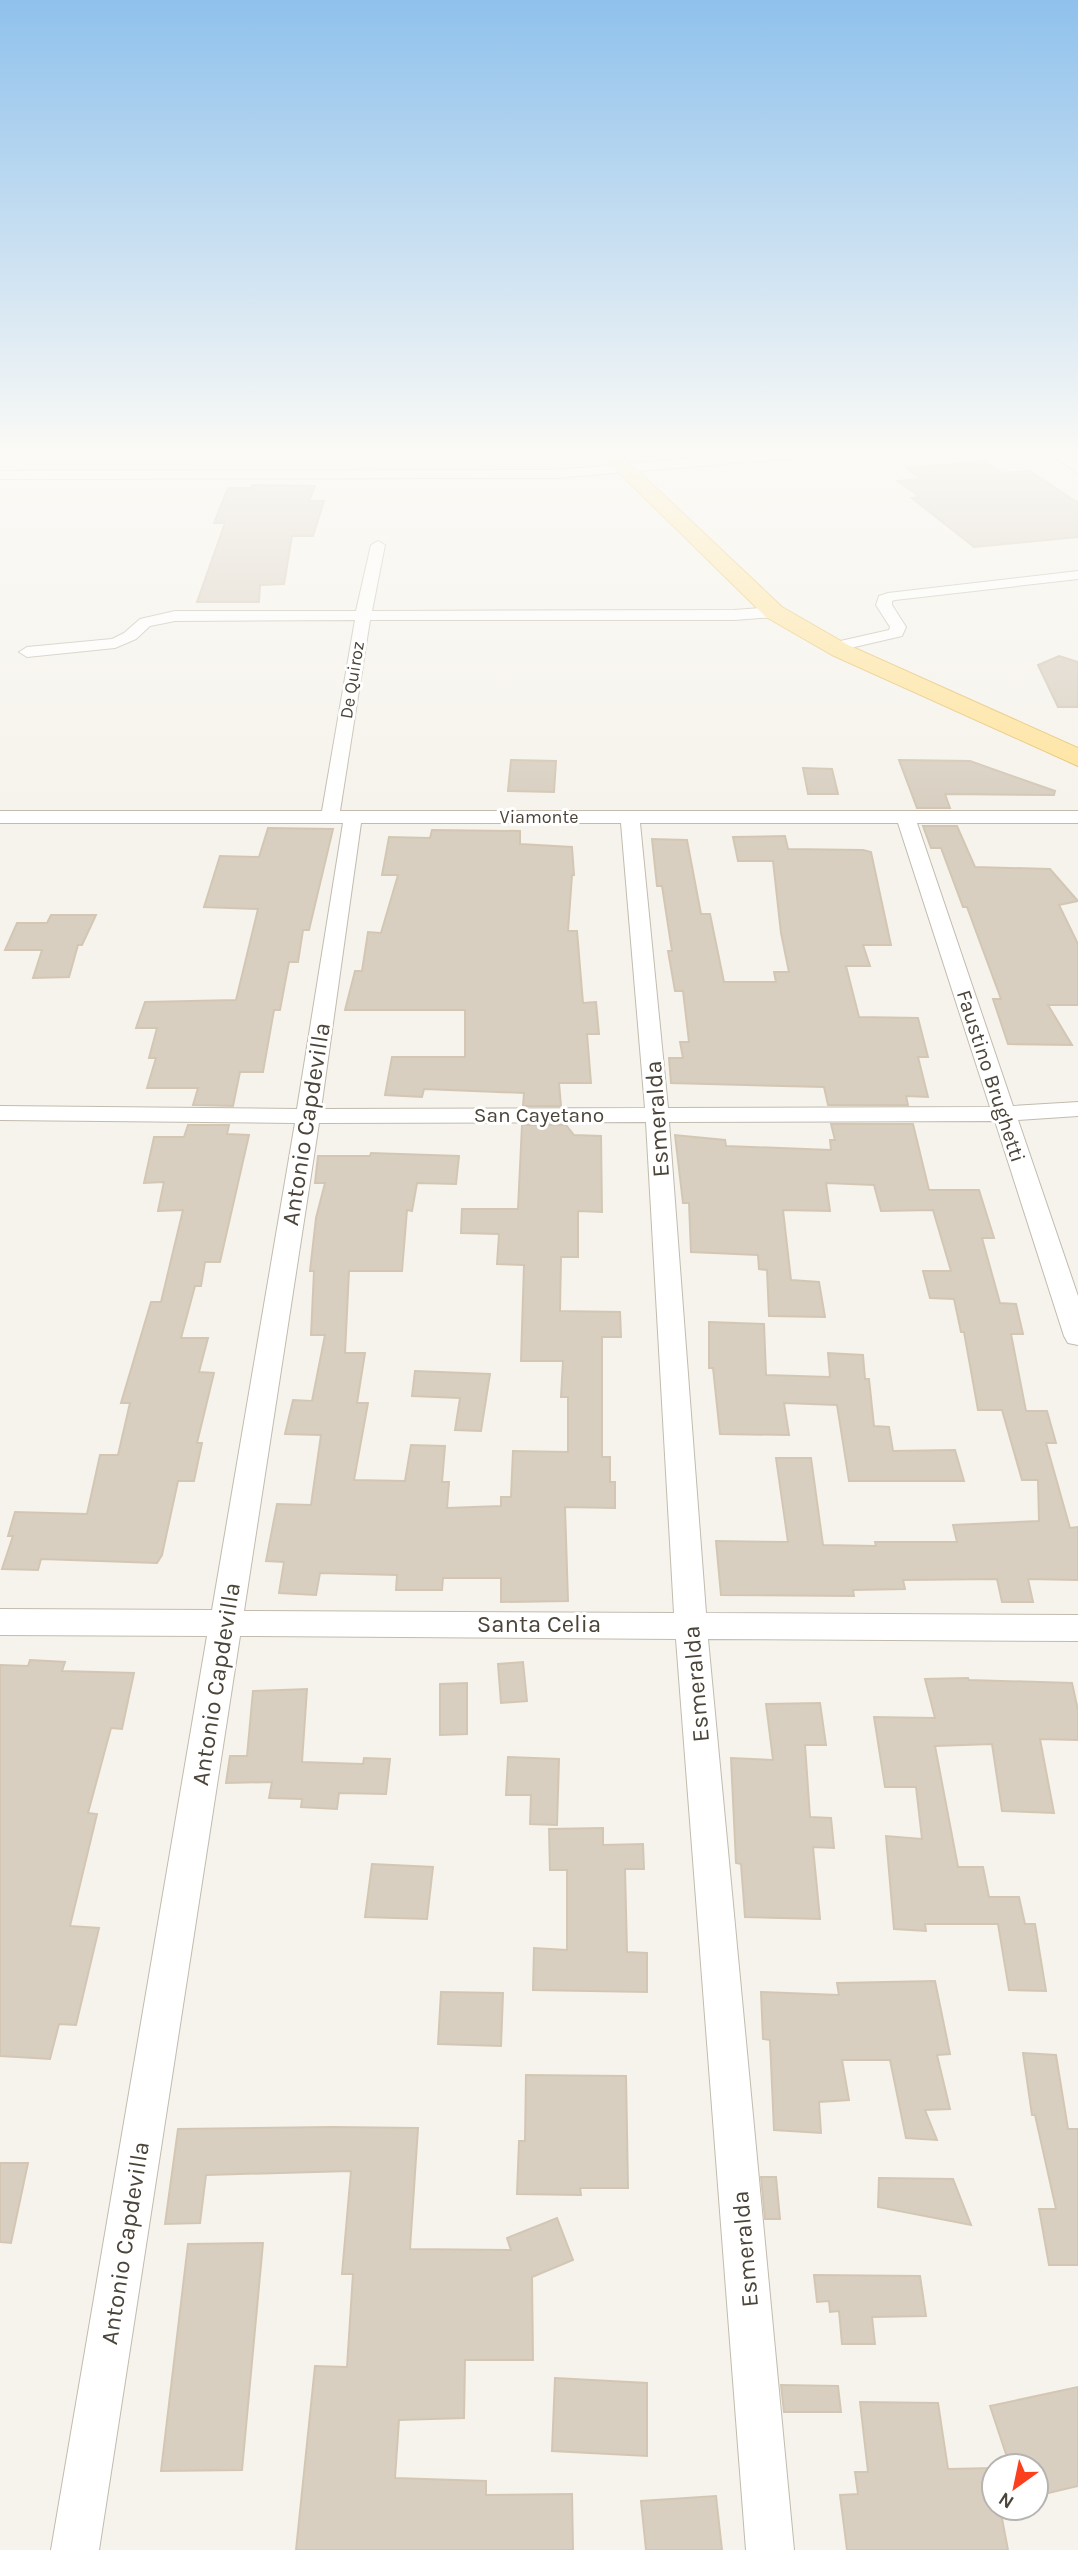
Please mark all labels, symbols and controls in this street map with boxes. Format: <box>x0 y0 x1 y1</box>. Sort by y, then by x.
street label: De Quiroz <box>335 640 369 720</box>
street label: Viamonte <box>500 806 578 828</box>
street label: Faustino Brughetti <box>952 987 1030 1165</box>
street label: Antonio Capdevilla <box>276 1020 336 1228</box>
street label: Esmeralda <box>639 1060 675 1178</box>
street label: San Cayetano <box>474 1103 604 1127</box>
street label: Antonio Capdevilla <box>186 1580 246 1788</box>
street label: Santa Celia <box>477 1610 601 1638</box>
street label: Esmeralda <box>677 1625 715 1743</box>
street label: Antonio Capdevilla <box>95 2139 155 2347</box>
street label: Esmeralda <box>726 2190 764 2308</box>
north arrow <box>980 2452 1050 2522</box>
text: N <box>995 2487 1018 2513</box>

